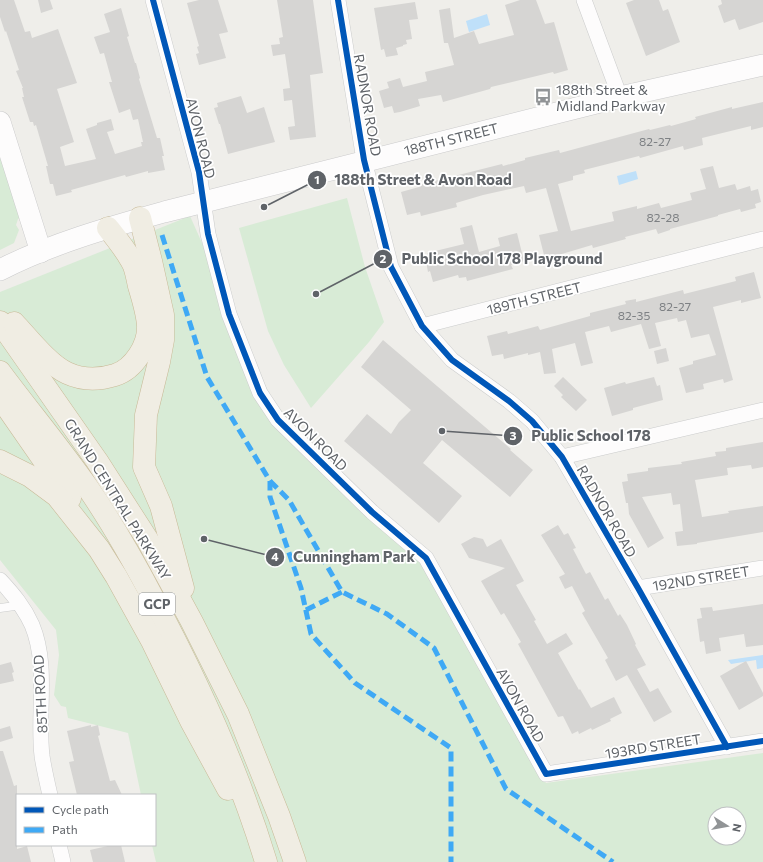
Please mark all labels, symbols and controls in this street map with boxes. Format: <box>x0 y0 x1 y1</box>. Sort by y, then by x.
street label: RADNOR ROAD <box>351 53 385 157</box>
place label: 188th Street & Midland Parkway <box>556 81 666 114</box>
bus stop icon: 188th Street & Midland Parkway <box>533 87 553 107</box>
street label: AVON ROAD <box>183 96 219 180</box>
street label: 188TH STREET <box>402 119 500 159</box>
house number: 82-27 <box>639 134 671 148</box>
callout: 188th Street & Avon Road <box>307 166 520 193</box>
text: 188th Street & Avon Road <box>334 170 512 188</box>
text: 1 <box>314 172 320 186</box>
house number: 82-28 <box>647 210 679 224</box>
callout: Public School 178 Playground <box>373 246 610 273</box>
text: Public School 178 Playground <box>401 249 603 267</box>
text: 2 <box>380 251 387 265</box>
street label: 189TH STREET <box>485 278 583 318</box>
house number: 82-27 <box>659 299 691 313</box>
house number: 82-35 <box>618 308 650 322</box>
street label: AVON ROAD <box>281 404 351 474</box>
street label: GRAND CENTRAL PARKWAY <box>61 415 175 583</box>
callout: Public School 178 <box>503 422 659 449</box>
text: Public School 178 <box>531 426 651 444</box>
text: 3 <box>510 428 517 442</box>
street label: RADNOR ROAD <box>574 462 640 560</box>
callout: Cunningham Park <box>265 543 423 570</box>
text: Cunningham Park <box>293 547 416 565</box>
text: 4 <box>271 549 279 563</box>
street label: 192ND STREET <box>651 562 751 594</box>
road number: GCP <box>139 593 175 615</box>
street label: 85TH ROAD <box>29 654 51 734</box>
street label: AVON ROAD <box>493 665 549 745</box>
street label: 193RD STREET <box>604 730 702 762</box>
legend <box>16 794 156 846</box>
text: Cycle path <box>52 802 109 816</box>
north arrow <box>707 806 747 846</box>
text: Path <box>52 822 78 836</box>
text: N <box>730 823 744 833</box>

